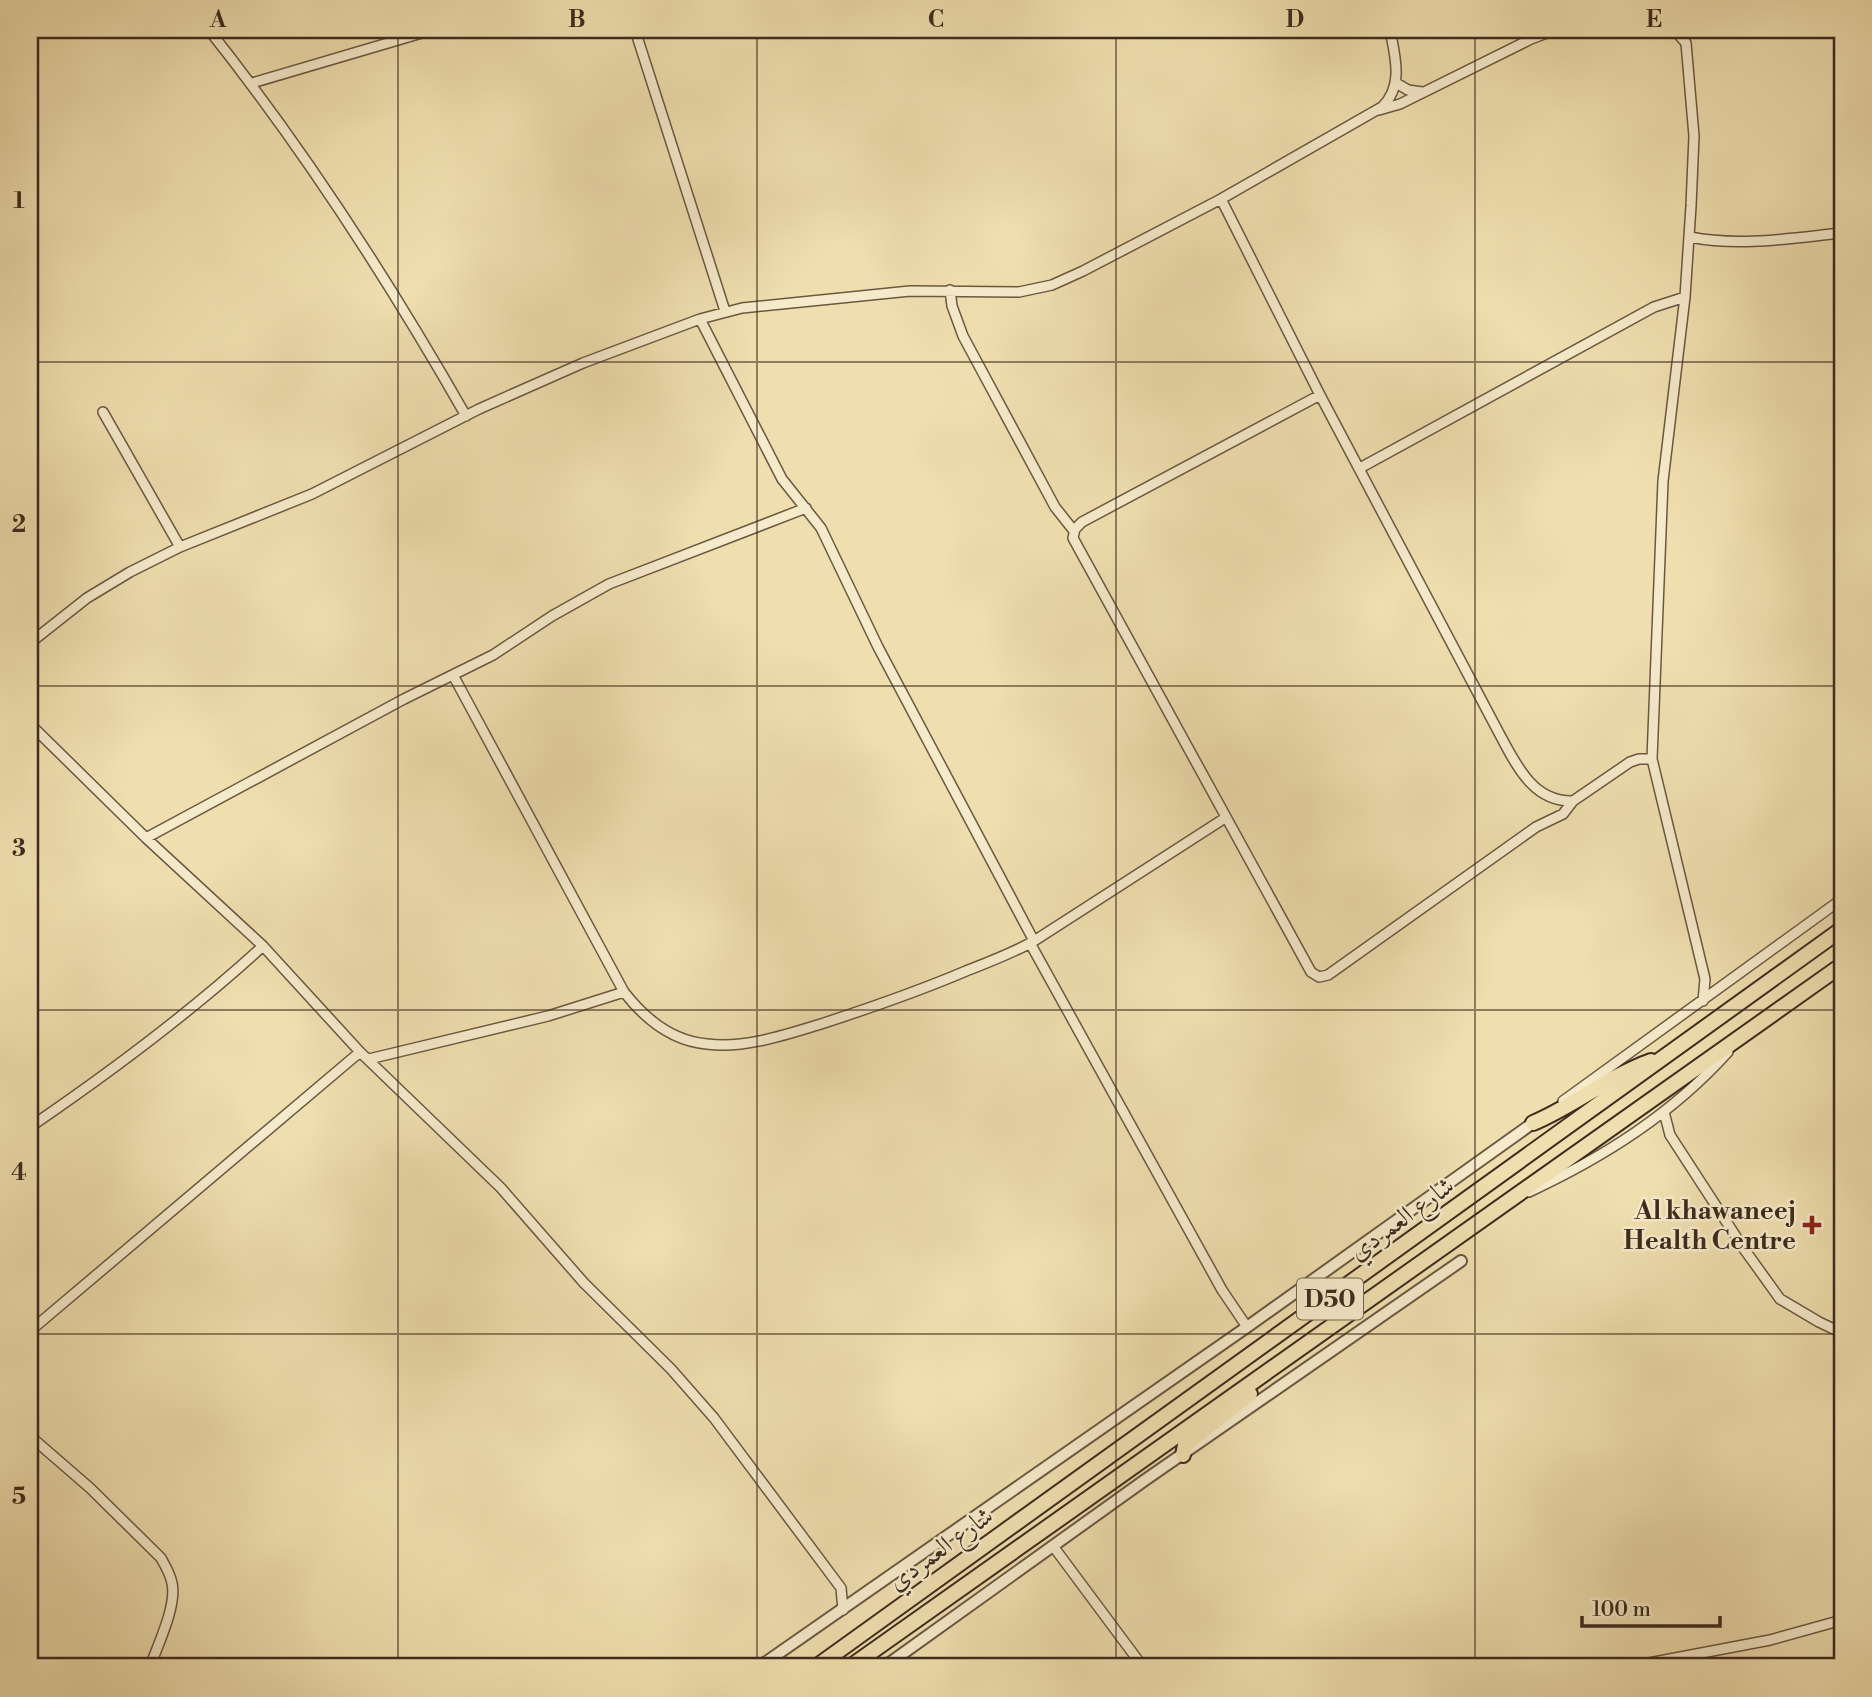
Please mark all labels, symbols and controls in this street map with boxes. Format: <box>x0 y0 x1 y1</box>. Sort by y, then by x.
text: A <box>209 6 227 34</box>
text: B <box>568 6 586 34</box>
text: C <box>928 6 944 34</box>
text: D <box>1286 6 1304 34</box>
text: E <box>1646 6 1662 34</box>
text: 1 <box>13 187 25 215</box>
text: 2 <box>12 511 26 539</box>
text: 3 <box>12 835 26 863</box>
text: 4 <box>11 1159 27 1187</box>
street label: شارع العمردي <box>1343 1170 1464 1272</box>
place label: Al khawaneej Health Centre <box>1623 1195 1796 1257</box>
marker: Al khawaneej Health Centre <box>1802 1215 1822 1235</box>
road number: D50 <box>1297 1279 1363 1320</box>
text: 5 <box>12 1483 26 1511</box>
street label: شارع العمردي <box>882 1500 1003 1602</box>
scale bar <box>1582 1585 1720 1629</box>
text: 100 m <box>1592 1597 1651 1623</box>

